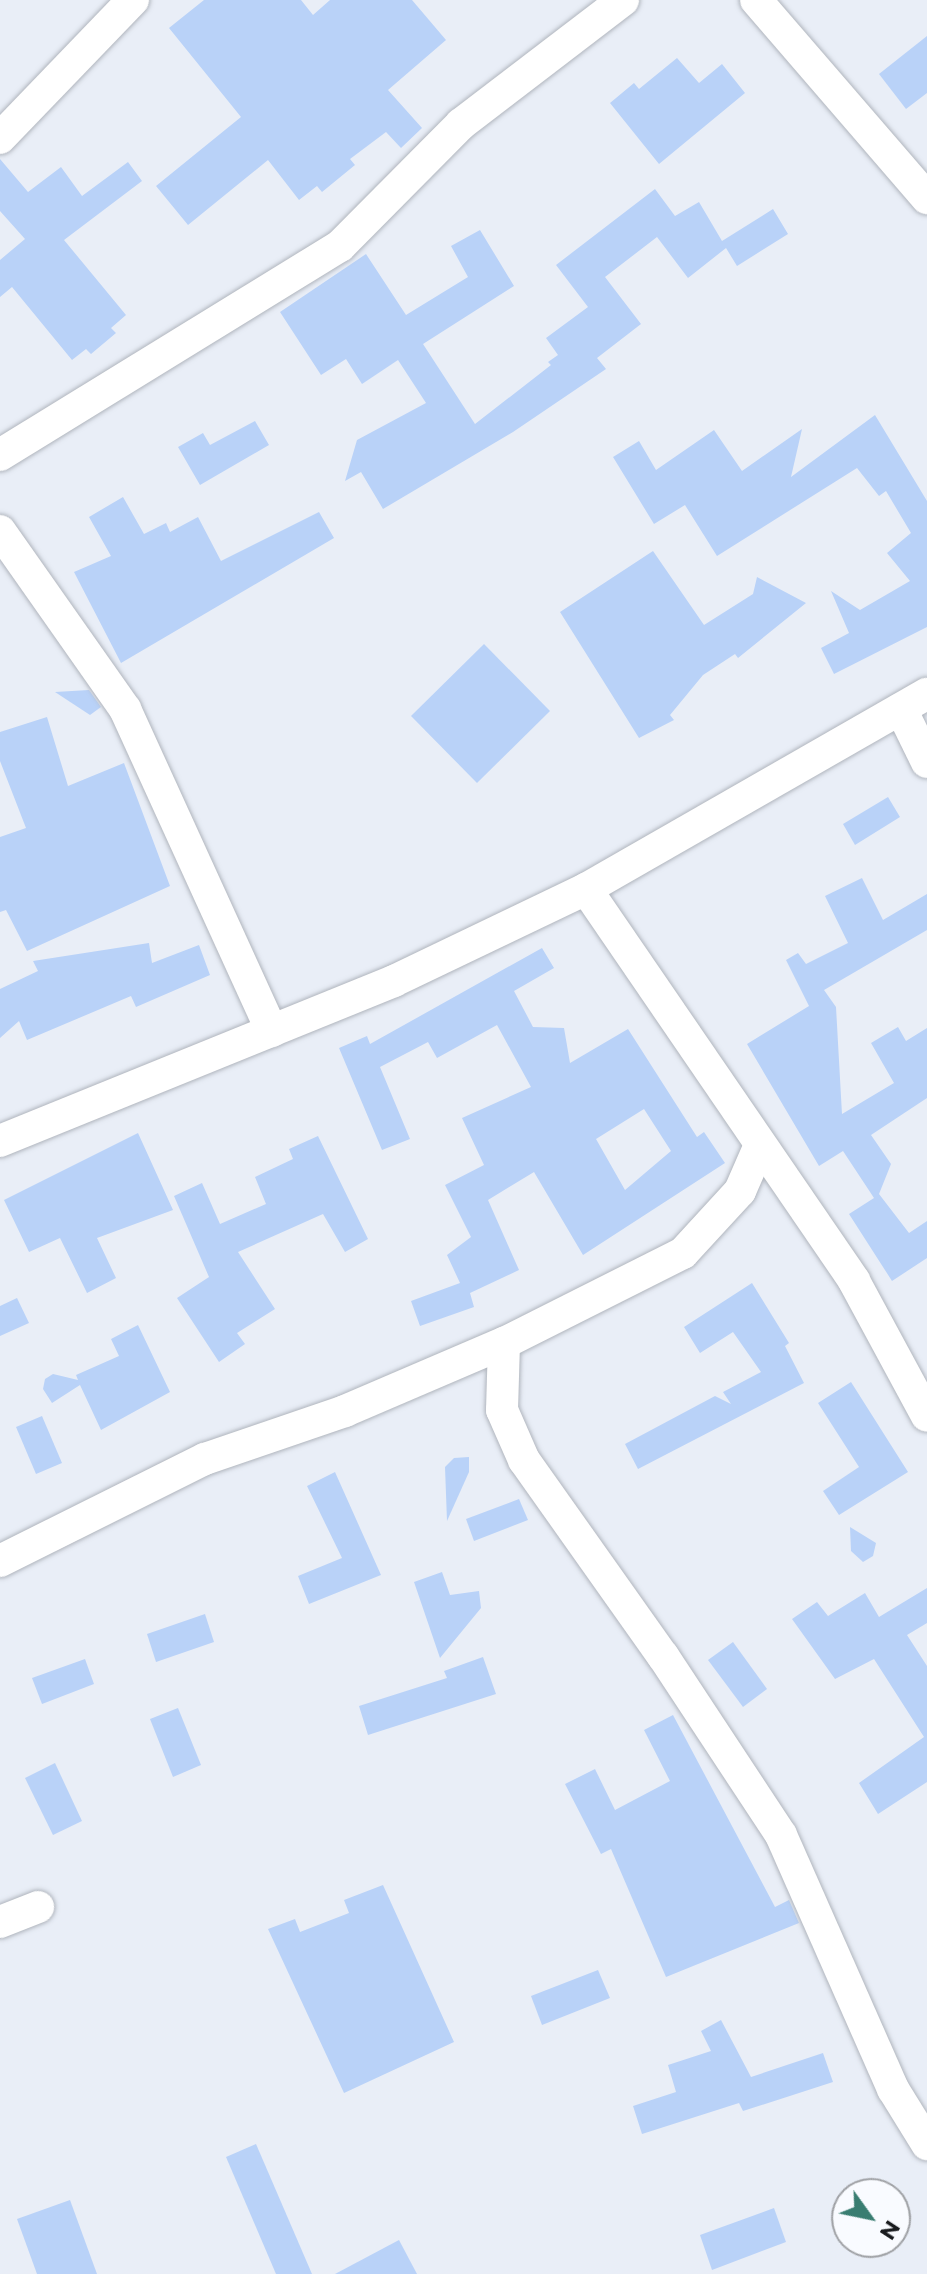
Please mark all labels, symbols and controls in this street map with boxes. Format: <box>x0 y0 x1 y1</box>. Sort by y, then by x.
north arrow <box>831 2178 911 2258</box>
text: N <box>874 2215 906 2245</box>

